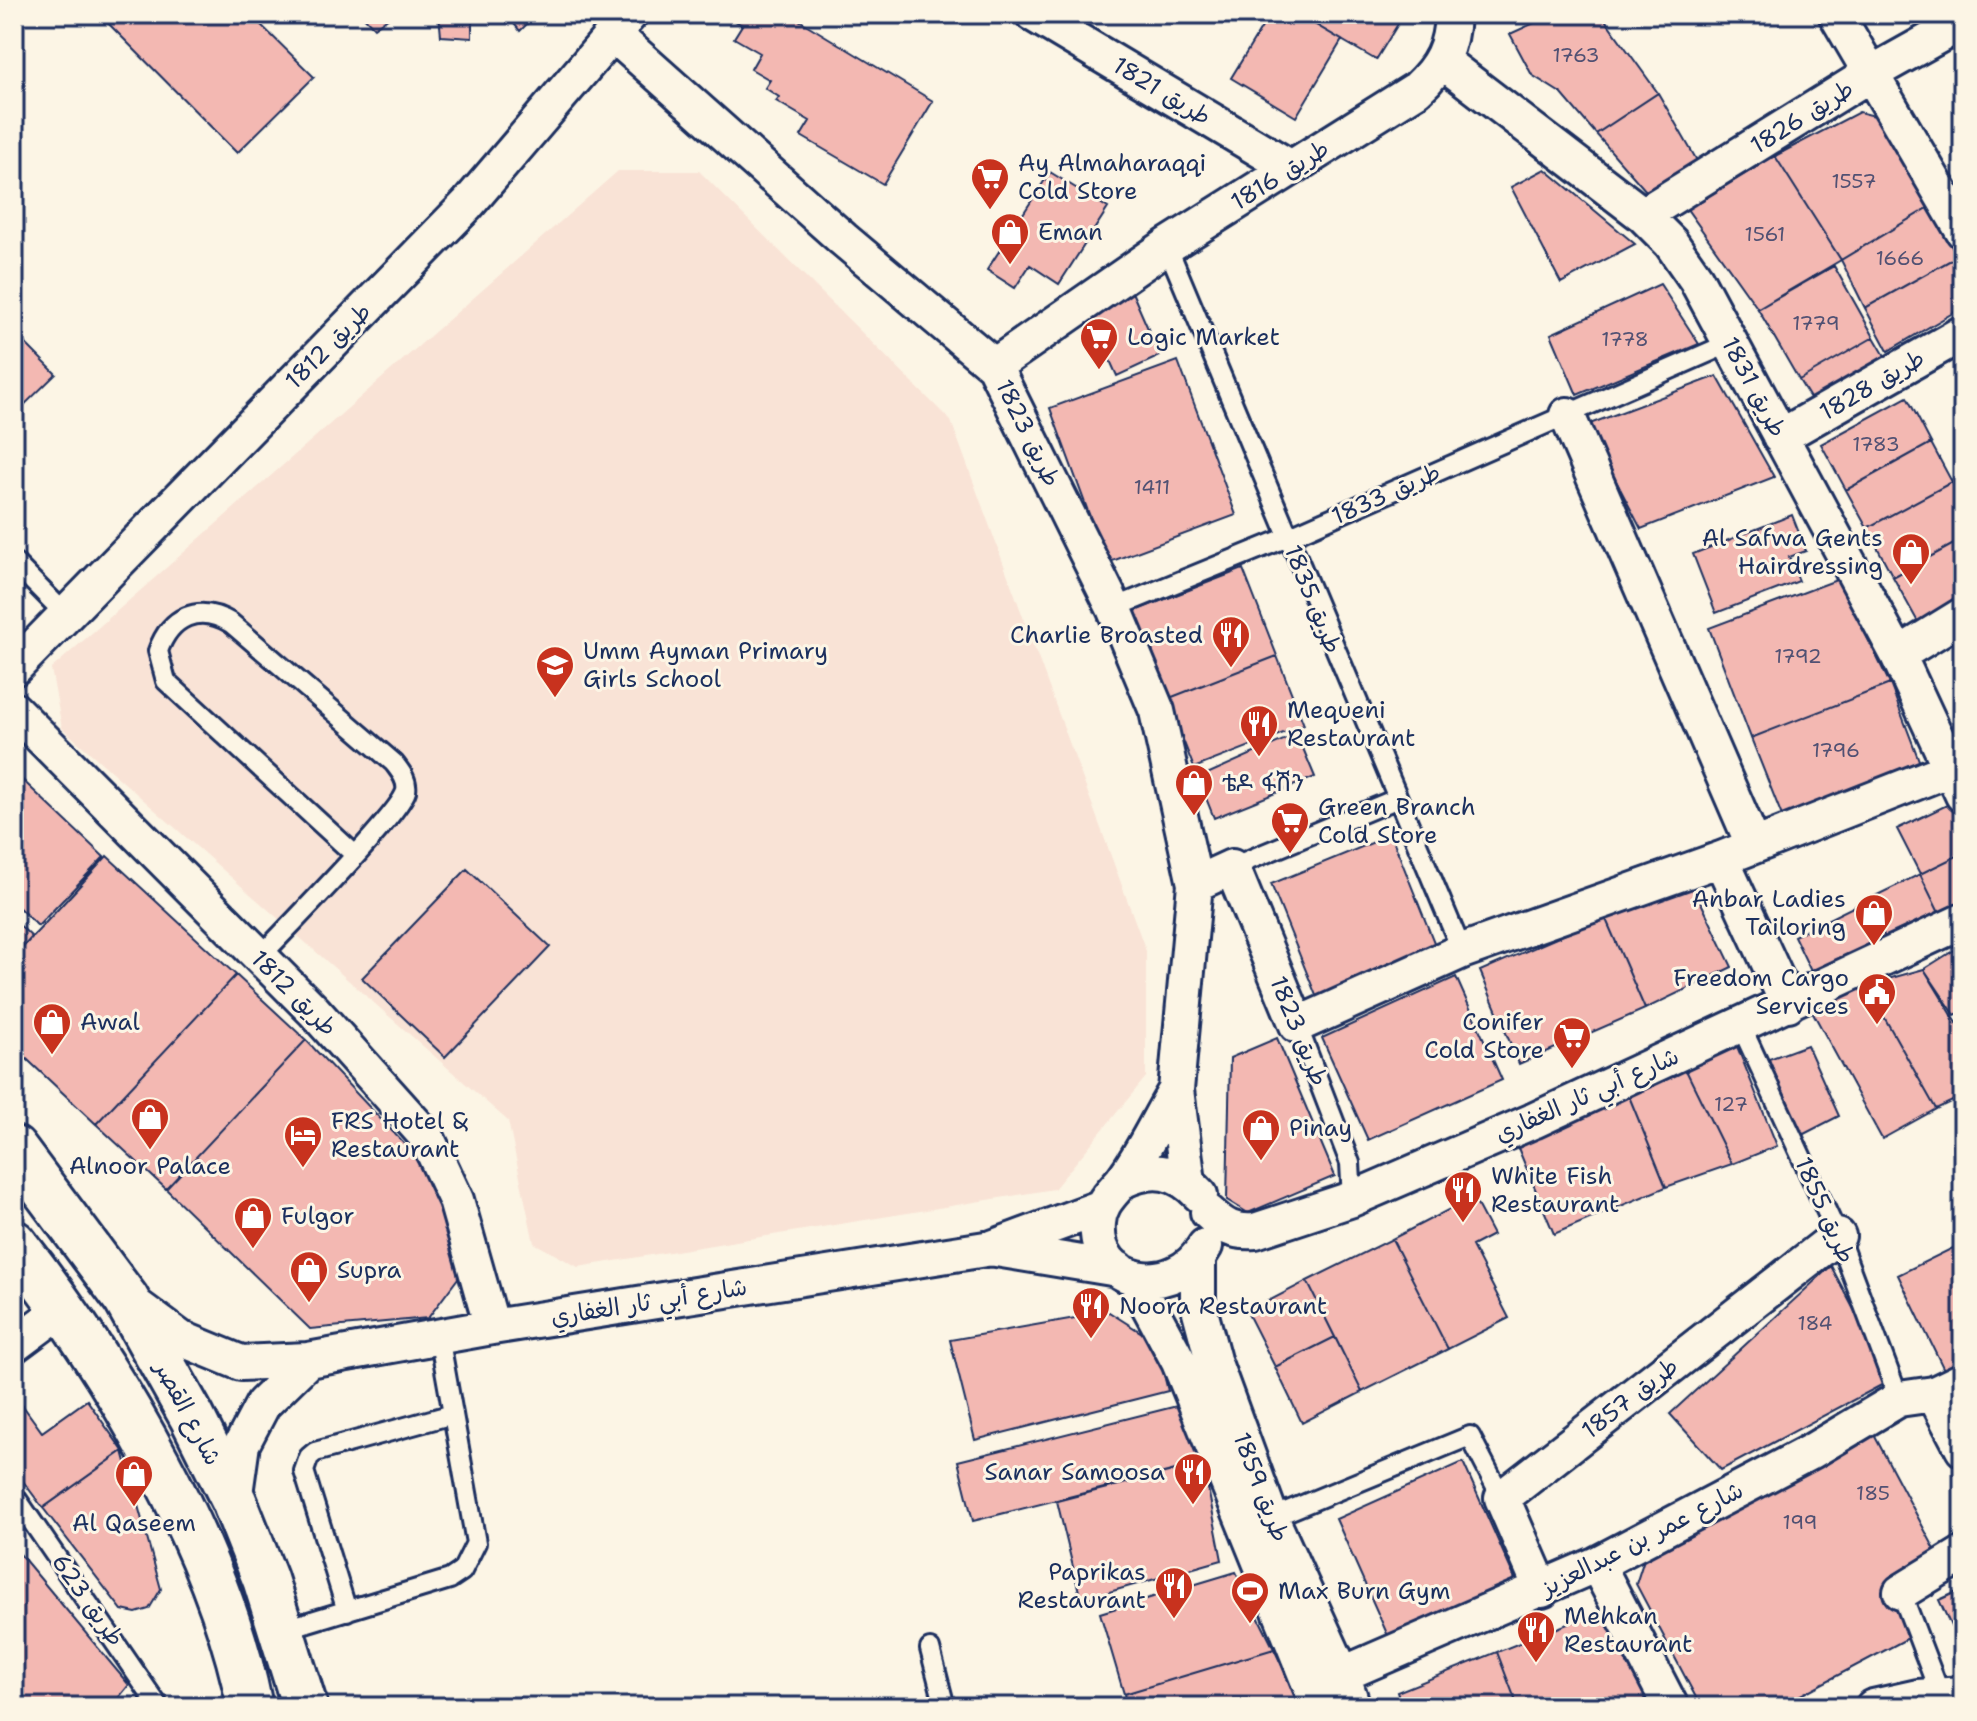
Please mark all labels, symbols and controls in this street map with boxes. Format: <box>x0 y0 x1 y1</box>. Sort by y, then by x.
house number: 1763 <box>1552 42 1600 68</box>
street label: طريق 1821 <box>1107 49 1217 133</box>
street label: طريق 1826 <box>1744 73 1860 161</box>
street label: طريق 1816 <box>1225 132 1335 218</box>
place label: Ay Almaharaqqi Cold Store <box>1018 147 1206 207</box>
supermarket icon: Ay Almaharaqqi Cold Store <box>969 156 1011 211</box>
house number: 1557 <box>1832 168 1876 194</box>
shop icon: Eman <box>989 211 1031 266</box>
place label: Eman <box>1038 216 1103 248</box>
house number: 1561 <box>1745 221 1785 247</box>
house number: 1666 <box>1876 245 1924 271</box>
street label: طريق 1812 <box>278 296 378 396</box>
house number: 1779 <box>1792 310 1840 336</box>
supermarket icon: Logic Market <box>1078 316 1120 371</box>
place label: Logic Market <box>1127 321 1280 353</box>
house number: 1778 <box>1601 326 1649 352</box>
street label: طريق 1831 <box>1714 331 1794 443</box>
street label: طريق 1828 <box>1814 342 1930 428</box>
street label: طريق 1823 <box>988 374 1068 492</box>
house number: 1783 <box>1852 431 1900 457</box>
street label: طريق 1833 <box>1327 456 1445 532</box>
house number: 1411 <box>1134 474 1170 500</box>
place label: Al Safwa Gents Hairdressing <box>1702 522 1883 582</box>
shop icon: Al Safwa Gents Hairdressing <box>1890 531 1932 586</box>
street label: طريق 1835 <box>1277 540 1349 658</box>
restaurant icon: Charlie Broasted <box>1210 614 1252 669</box>
place label: Charlie Broasted <box>1010 619 1203 651</box>
place label: Umm Ayman Primary Girls School <box>583 635 828 695</box>
house number: 1792 <box>1774 643 1822 669</box>
school or university icon: Umm Ayman Primary Girls School <box>534 644 576 699</box>
place label: Mequeni Restaurant <box>1287 694 1415 754</box>
restaurant icon: Mequeni Restaurant <box>1238 703 1280 758</box>
house number: 1796 <box>1812 737 1860 763</box>
shop icon: ቴዶ ፋሽን <box>1173 762 1215 817</box>
place label: ቴዶ ፋሽን <box>1222 767 1304 799</box>
place label: Green Branch Cold Store <box>1318 791 1476 851</box>
supermarket icon: Green Branch Cold Store <box>1269 800 1311 855</box>
place label: Anbar Ladies Tailoring <box>1692 883 1846 943</box>
shop icon: Anbar Ladies Tailoring <box>1853 892 1895 947</box>
street label: طريق 1812 <box>244 943 344 1043</box>
place label: Freedom Cargo Services <box>1673 962 1849 1022</box>
street label: طريق 1823 <box>1262 971 1336 1091</box>
public building icon: Freedom Cargo Services <box>1856 971 1898 1026</box>
shop icon: Awal <box>31 1001 73 1056</box>
place label: Awal <box>80 1006 140 1038</box>
place label: Conifer Cold Store <box>1424 1006 1544 1066</box>
supermarket icon: Conifer Cold Store <box>1551 1015 1593 1070</box>
street label: شارع أبي ثار الغفاري <box>1490 1040 1686 1155</box>
house number: 127 <box>1714 1091 1748 1117</box>
shop icon: Alnoor Palace <box>129 1096 171 1151</box>
place label: FRS Hotel & Restaurant <box>331 1105 468 1165</box>
shop icon: Pinay <box>1240 1107 1282 1162</box>
place label: Pinay <box>1289 1112 1352 1144</box>
hotel icon: FRS Hotel & Restaurant <box>282 1114 324 1169</box>
place label: Alnoor Palace <box>69 1150 231 1182</box>
street label: طريق 1855 <box>1787 1152 1863 1268</box>
place label: White Fish Restaurant <box>1491 1160 1619 1220</box>
restaurant icon: White Fish Restaurant <box>1442 1169 1484 1224</box>
shop icon: Fulgor <box>232 1195 274 1250</box>
place label: Fulgor <box>281 1200 355 1232</box>
shop icon: Supra <box>288 1249 330 1304</box>
place label: Supra <box>337 1254 402 1286</box>
street label: شارع أبي ثار الغفاري <box>549 1271 750 1338</box>
restaurant icon: Noora Restaurant <box>1070 1285 1112 1340</box>
place label: Noora Restaurant <box>1119 1290 1327 1322</box>
house number: 184 <box>1797 1310 1833 1336</box>
street label: طريق 1857 <box>1575 1350 1685 1446</box>
street label: شارع القصر <box>145 1353 229 1471</box>
street label: طريق 1859 <box>1225 1428 1297 1546</box>
restaurant icon: Sanar Samoosa <box>1172 1451 1214 1506</box>
shop icon: Al Qaseem <box>113 1453 155 1508</box>
place label: Sanar Samoosa <box>985 1456 1165 1488</box>
street label: شارع عمر بن عبدالعزيز <box>1533 1474 1749 1606</box>
house number: 185 <box>1856 1480 1890 1506</box>
place label: Al Qaseem <box>72 1507 196 1539</box>
house number: 199 <box>1783 1509 1817 1535</box>
street label: طريق 623 <box>44 1547 132 1653</box>
place label: Paprikas Restaurant <box>1018 1556 1146 1616</box>
restaurant icon: Paprikas Restaurant <box>1153 1565 1195 1620</box>
sports icon: Max Burn Gym <box>1229 1570 1271 1625</box>
place label: Max Burn Gym <box>1278 1575 1450 1607</box>
place label: Mehkan Restaurant <box>1564 1600 1692 1660</box>
restaurant icon: Mehkan Restaurant <box>1515 1609 1557 1664</box>

